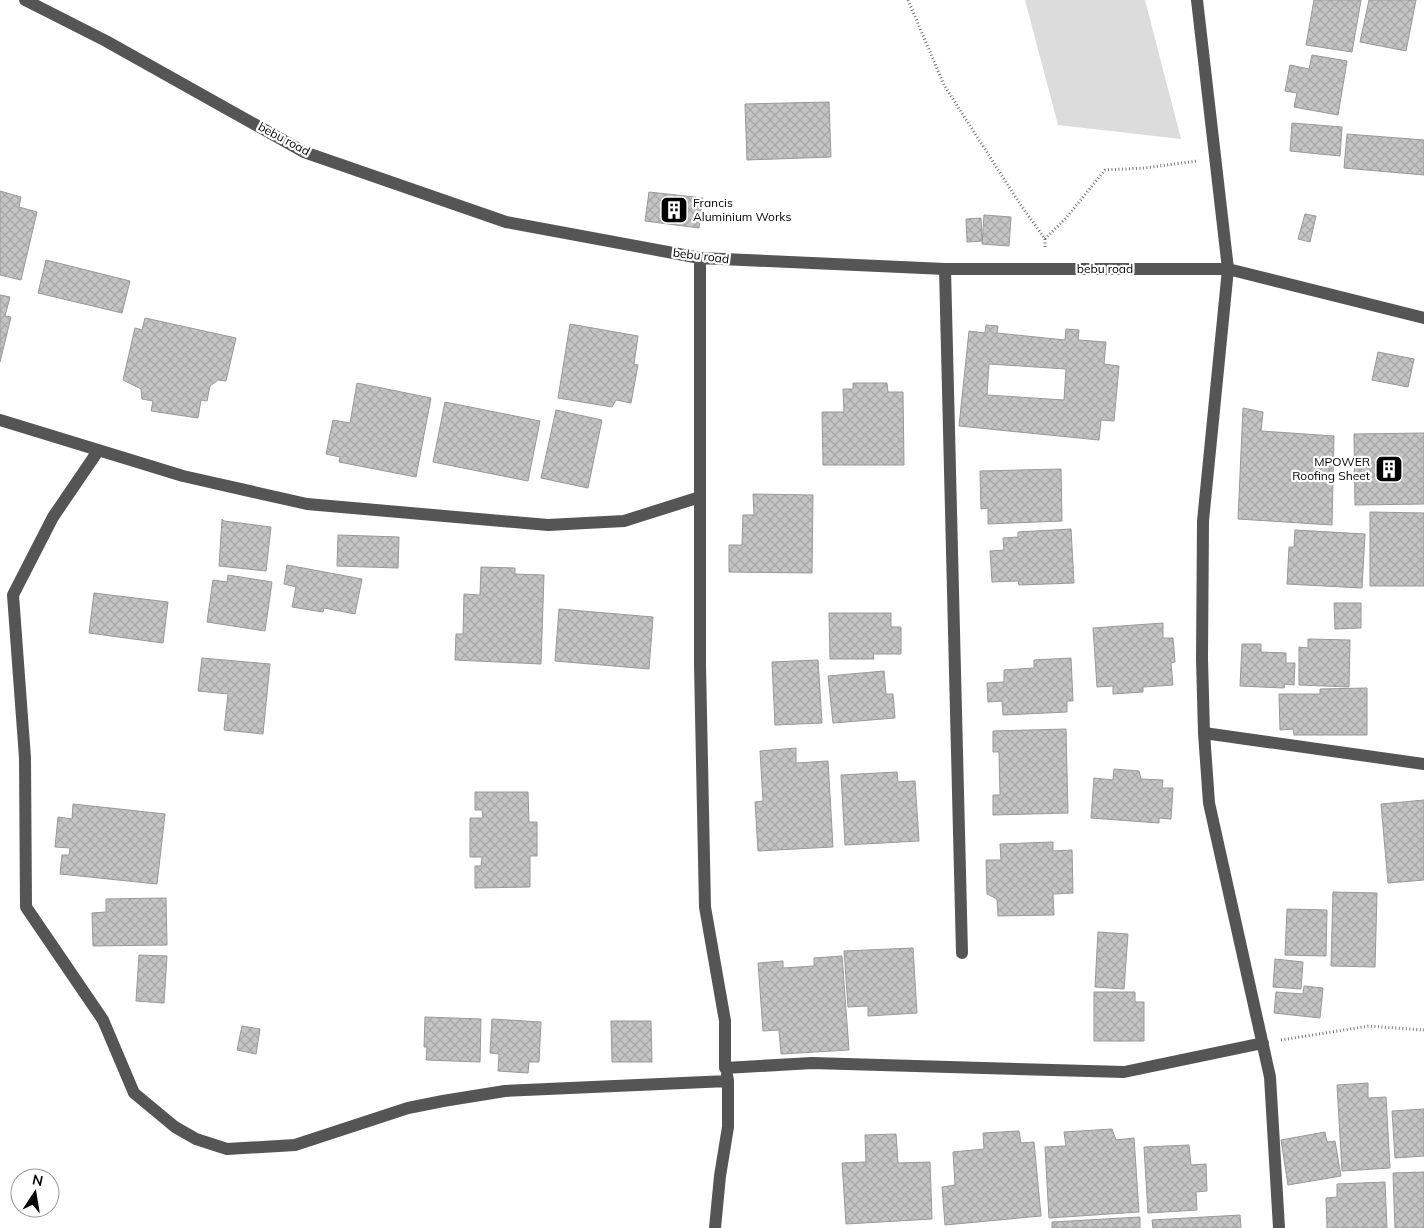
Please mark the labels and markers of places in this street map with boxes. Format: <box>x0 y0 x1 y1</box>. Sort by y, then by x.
building icon: Francis Aluminium Works <box>659 195 689 225</box>
place label: Francis Aluminium Works <box>693 195 791 224</box>
place label: MPOWER Roofing Sheet <box>1292 454 1370 483</box>
building icon: MPOWER Roofing Sheet <box>1374 454 1404 484</box>

